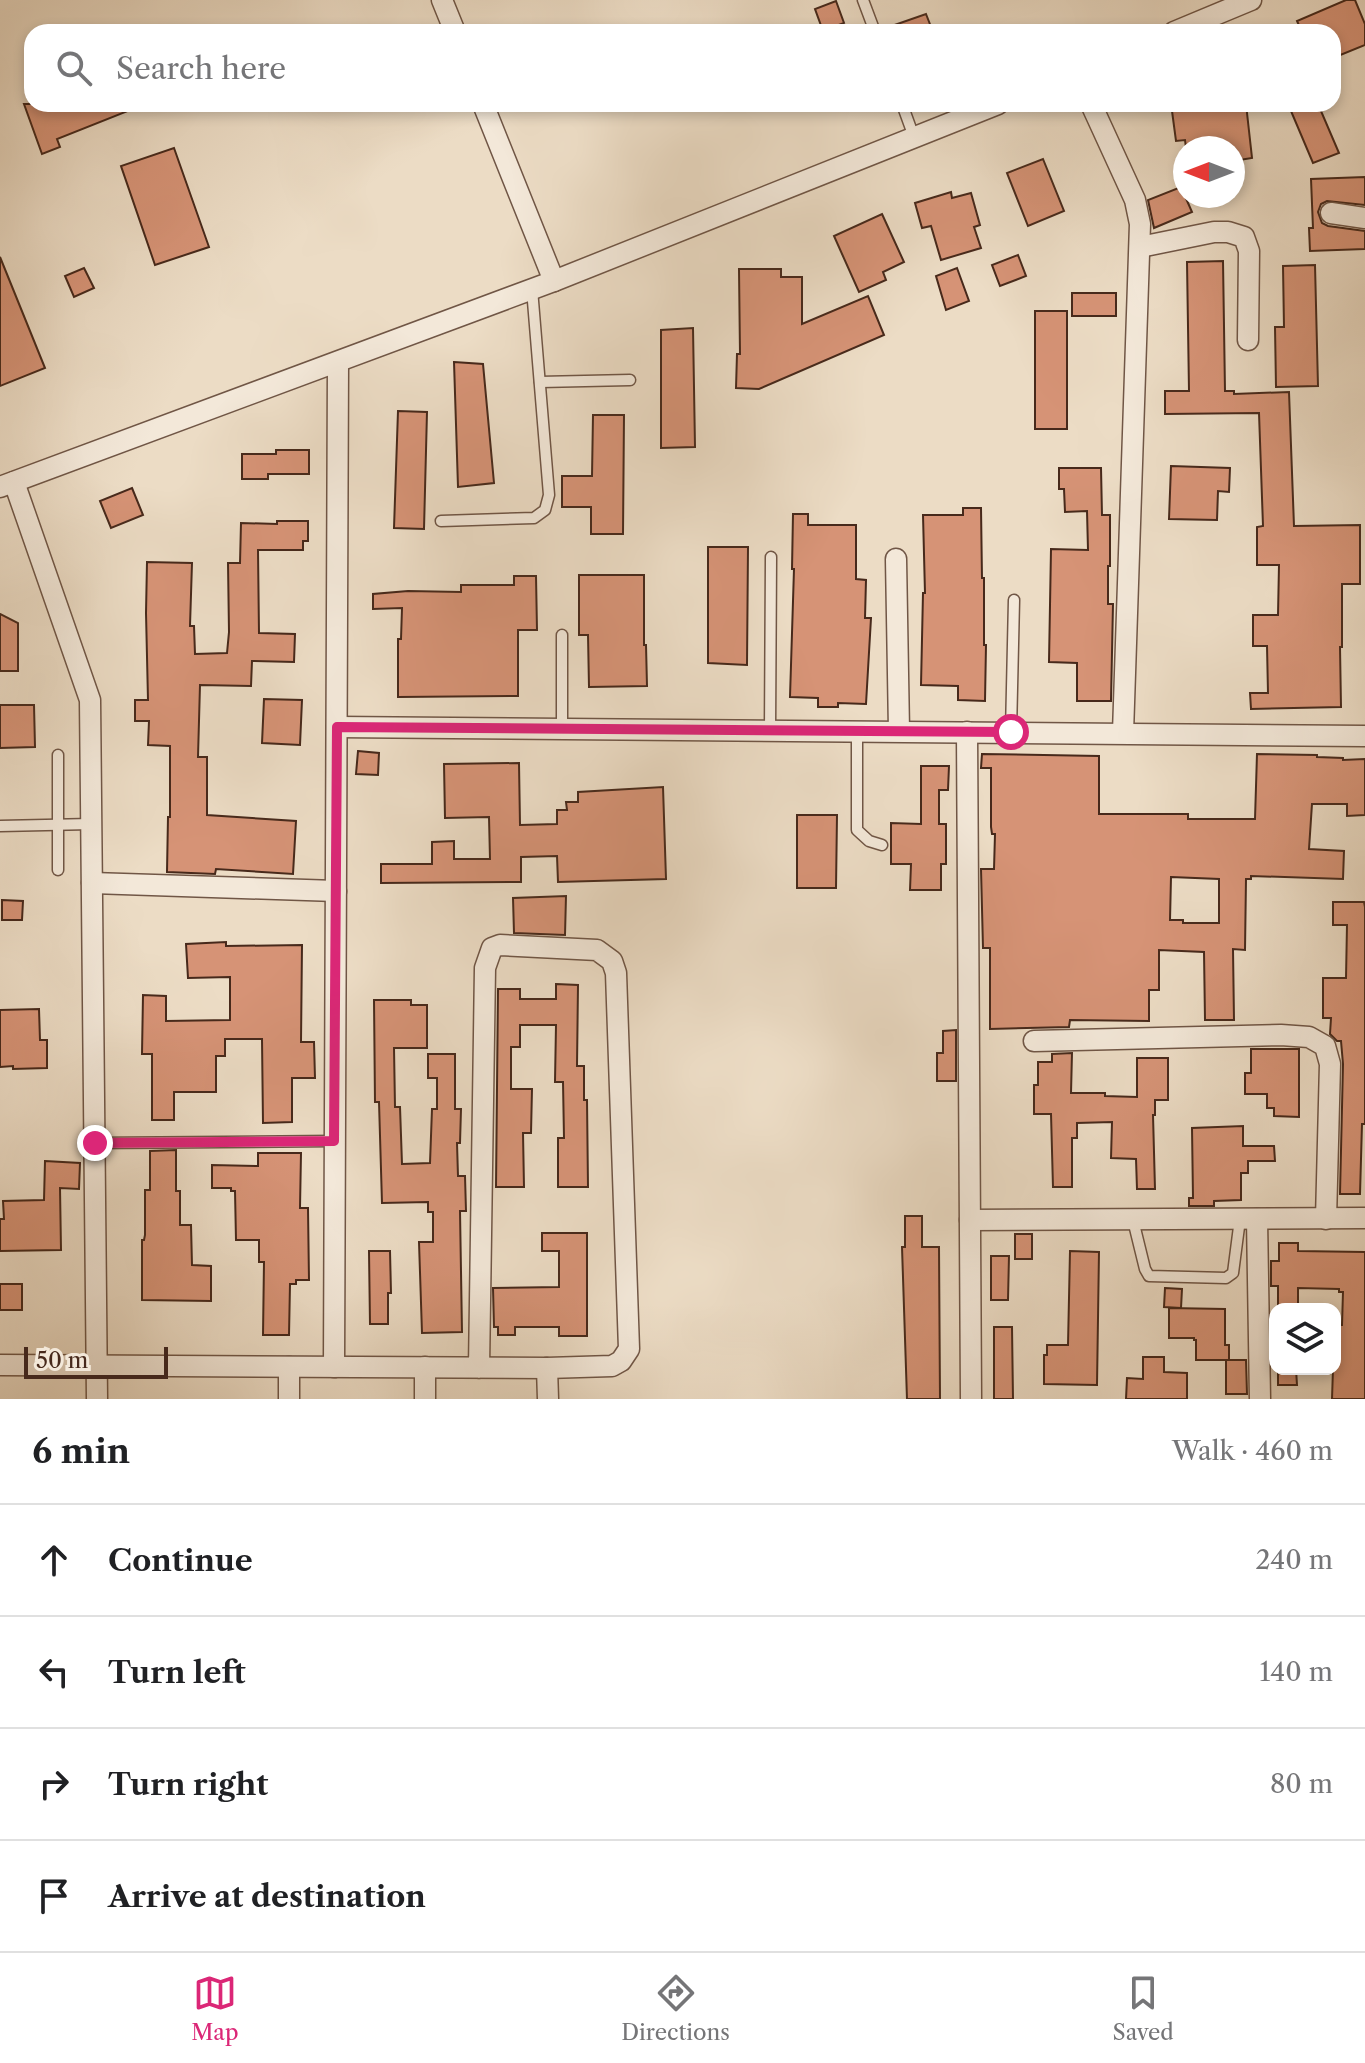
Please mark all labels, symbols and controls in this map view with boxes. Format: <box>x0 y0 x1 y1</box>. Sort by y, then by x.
search box <box>24 24 1341 112</box>
icon: search <box>52 46 96 90</box>
text: Search here <box>116 50 286 87</box>
north arrow <box>1173 136 1245 208</box>
route start <box>993 714 1029 750</box>
route end <box>77 1125 113 1161</box>
map controls <box>1269 1303 1341 1375</box>
button: layers <box>1269 1303 1341 1375</box>
scale bar <box>24 1343 168 1379</box>
text: 50 m <box>36 1347 88 1374</box>
text: 6 min <box>32 1430 130 1472</box>
text: Walk · 460 m <box>1172 1435 1333 1467</box>
icon: ahead <box>32 1538 76 1582</box>
text: Continue <box>108 1542 253 1579</box>
text: 240 m <box>1255 1544 1333 1576</box>
icon: left <box>32 1650 76 1694</box>
text: Turn left <box>108 1654 245 1691</box>
text: 140 m <box>1259 1656 1333 1688</box>
icon: right <box>32 1762 76 1806</box>
text: Turn right <box>108 1766 268 1803</box>
text: 80 m <box>1270 1768 1333 1800</box>
icon: arrive <box>32 1874 76 1918</box>
text: Arrive at destination <box>108 1878 426 1915</box>
tab: Map <box>191 1971 239 2046</box>
tab: Directions <box>621 1971 730 2046</box>
tab: Saved <box>1113 1971 1174 2046</box>

